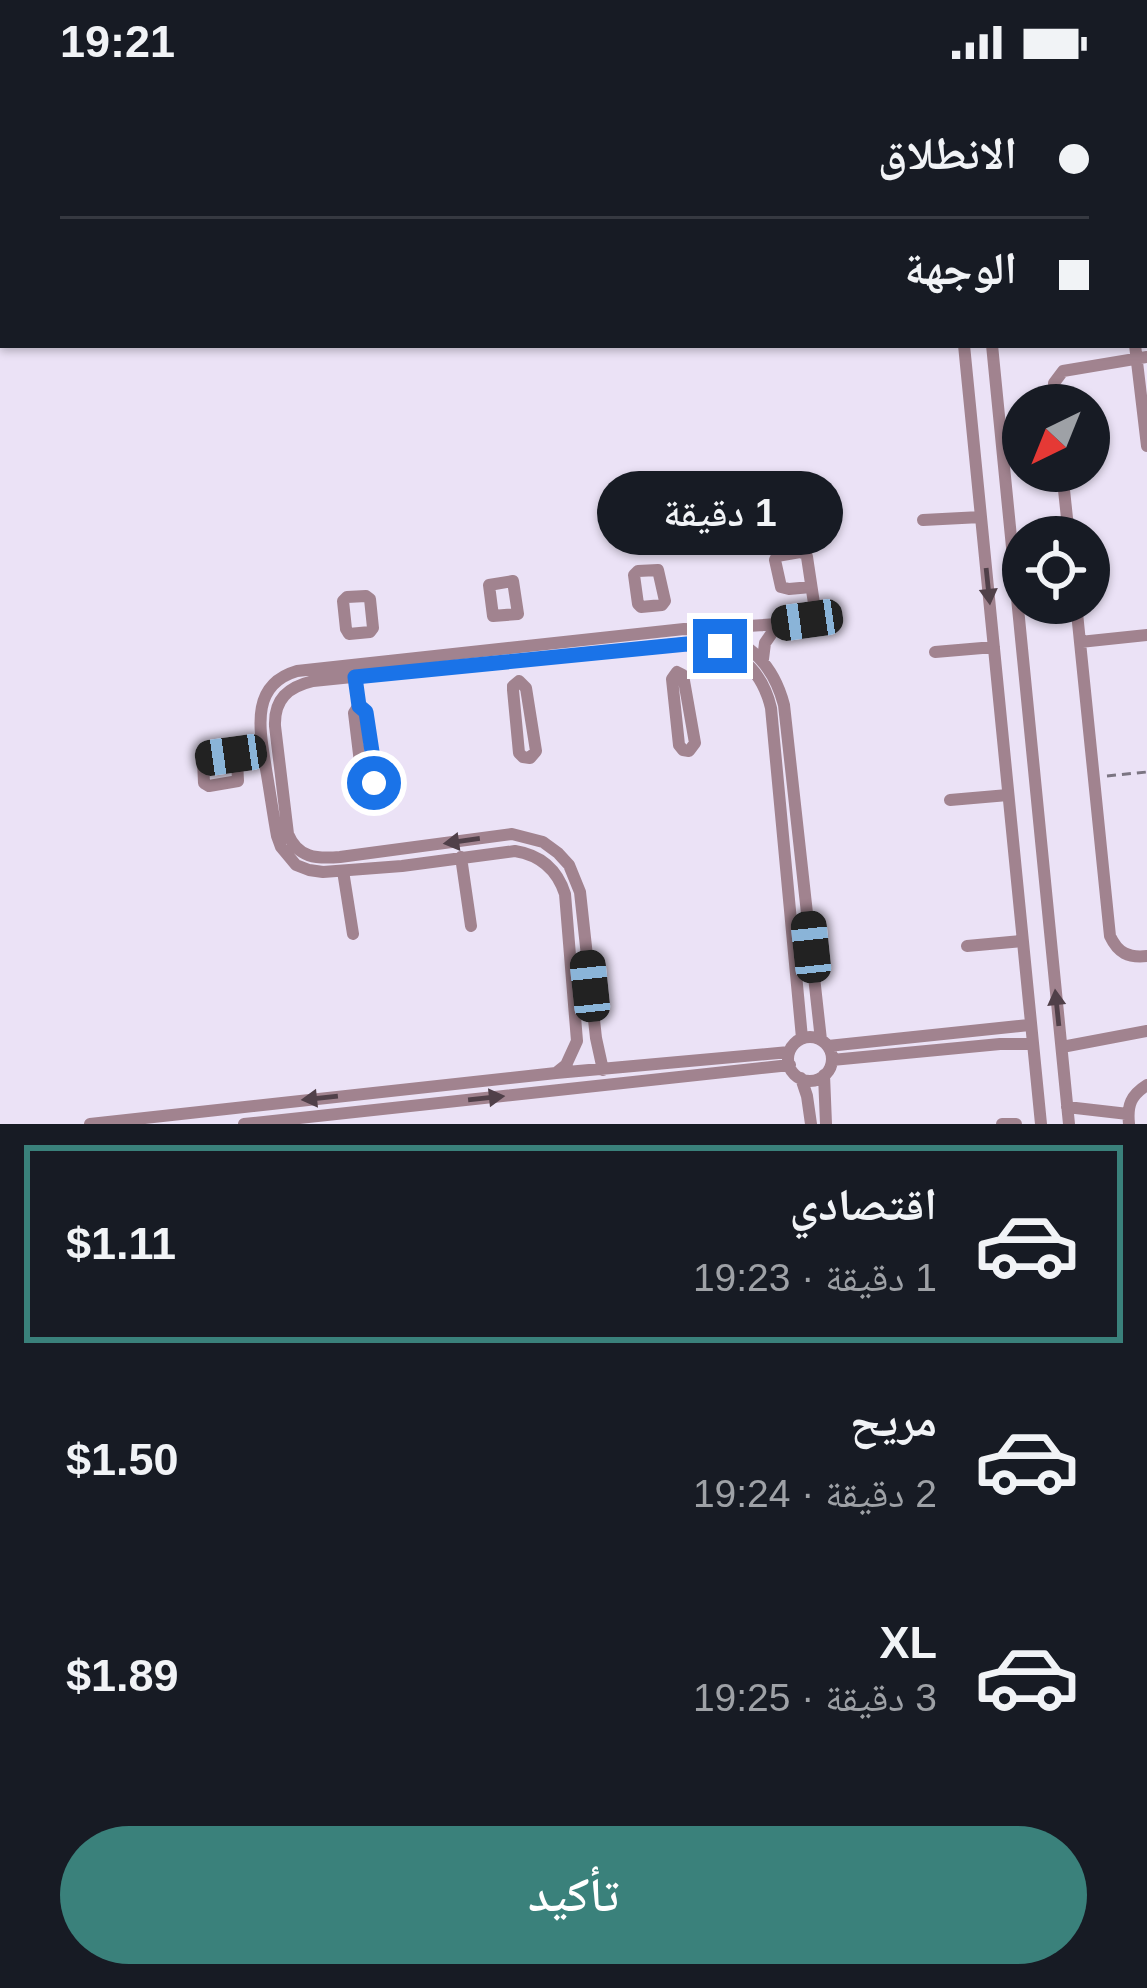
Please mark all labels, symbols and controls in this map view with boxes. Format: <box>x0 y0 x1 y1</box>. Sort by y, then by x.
text: 19:21 <box>60 16 175 67</box>
text: الانطلاق <box>878 128 1017 179</box>
text: الوجهة <box>904 243 1017 294</box>
north arrow <box>1002 384 1110 492</box>
map controls <box>1002 384 1110 624</box>
callout: 1 دقيقة <box>597 472 843 556</box>
text: 1 دقيقة <box>663 491 777 534</box>
button: locate <box>1002 516 1110 624</box>
one-way arrow <box>979 568 998 605</box>
car <box>769 597 845 643</box>
route end <box>693 619 747 673</box>
car <box>193 732 269 778</box>
route start <box>347 756 401 810</box>
one-way arrow <box>443 832 480 851</box>
car <box>789 909 833 985</box>
car <box>568 948 612 1024</box>
one-way arrow <box>1048 988 1067 1026</box>
one-way arrow <box>467 1088 505 1107</box>
one-way arrow <box>301 1089 338 1108</box>
text: اقتصادي <box>790 1179 937 1230</box>
icon: car <box>973 1190 1081 1298</box>
text: $1.11 <box>66 1218 176 1269</box>
text: 1 دقيقة · 19:23 <box>693 1256 937 1299</box>
text: مريح <box>850 1395 937 1446</box>
icon: car <box>973 1406 1081 1514</box>
text: $1.50 <box>66 1434 179 1485</box>
text: 2 دقيقة · 19:24 <box>693 1472 937 1515</box>
text: XL <box>879 1617 937 1668</box>
icon: car <box>973 1622 1081 1730</box>
text: $1.89 <box>66 1650 179 1701</box>
text: 3 دقيقة · 19:25 <box>693 1676 937 1719</box>
button: تأكيد <box>60 1826 1087 1964</box>

